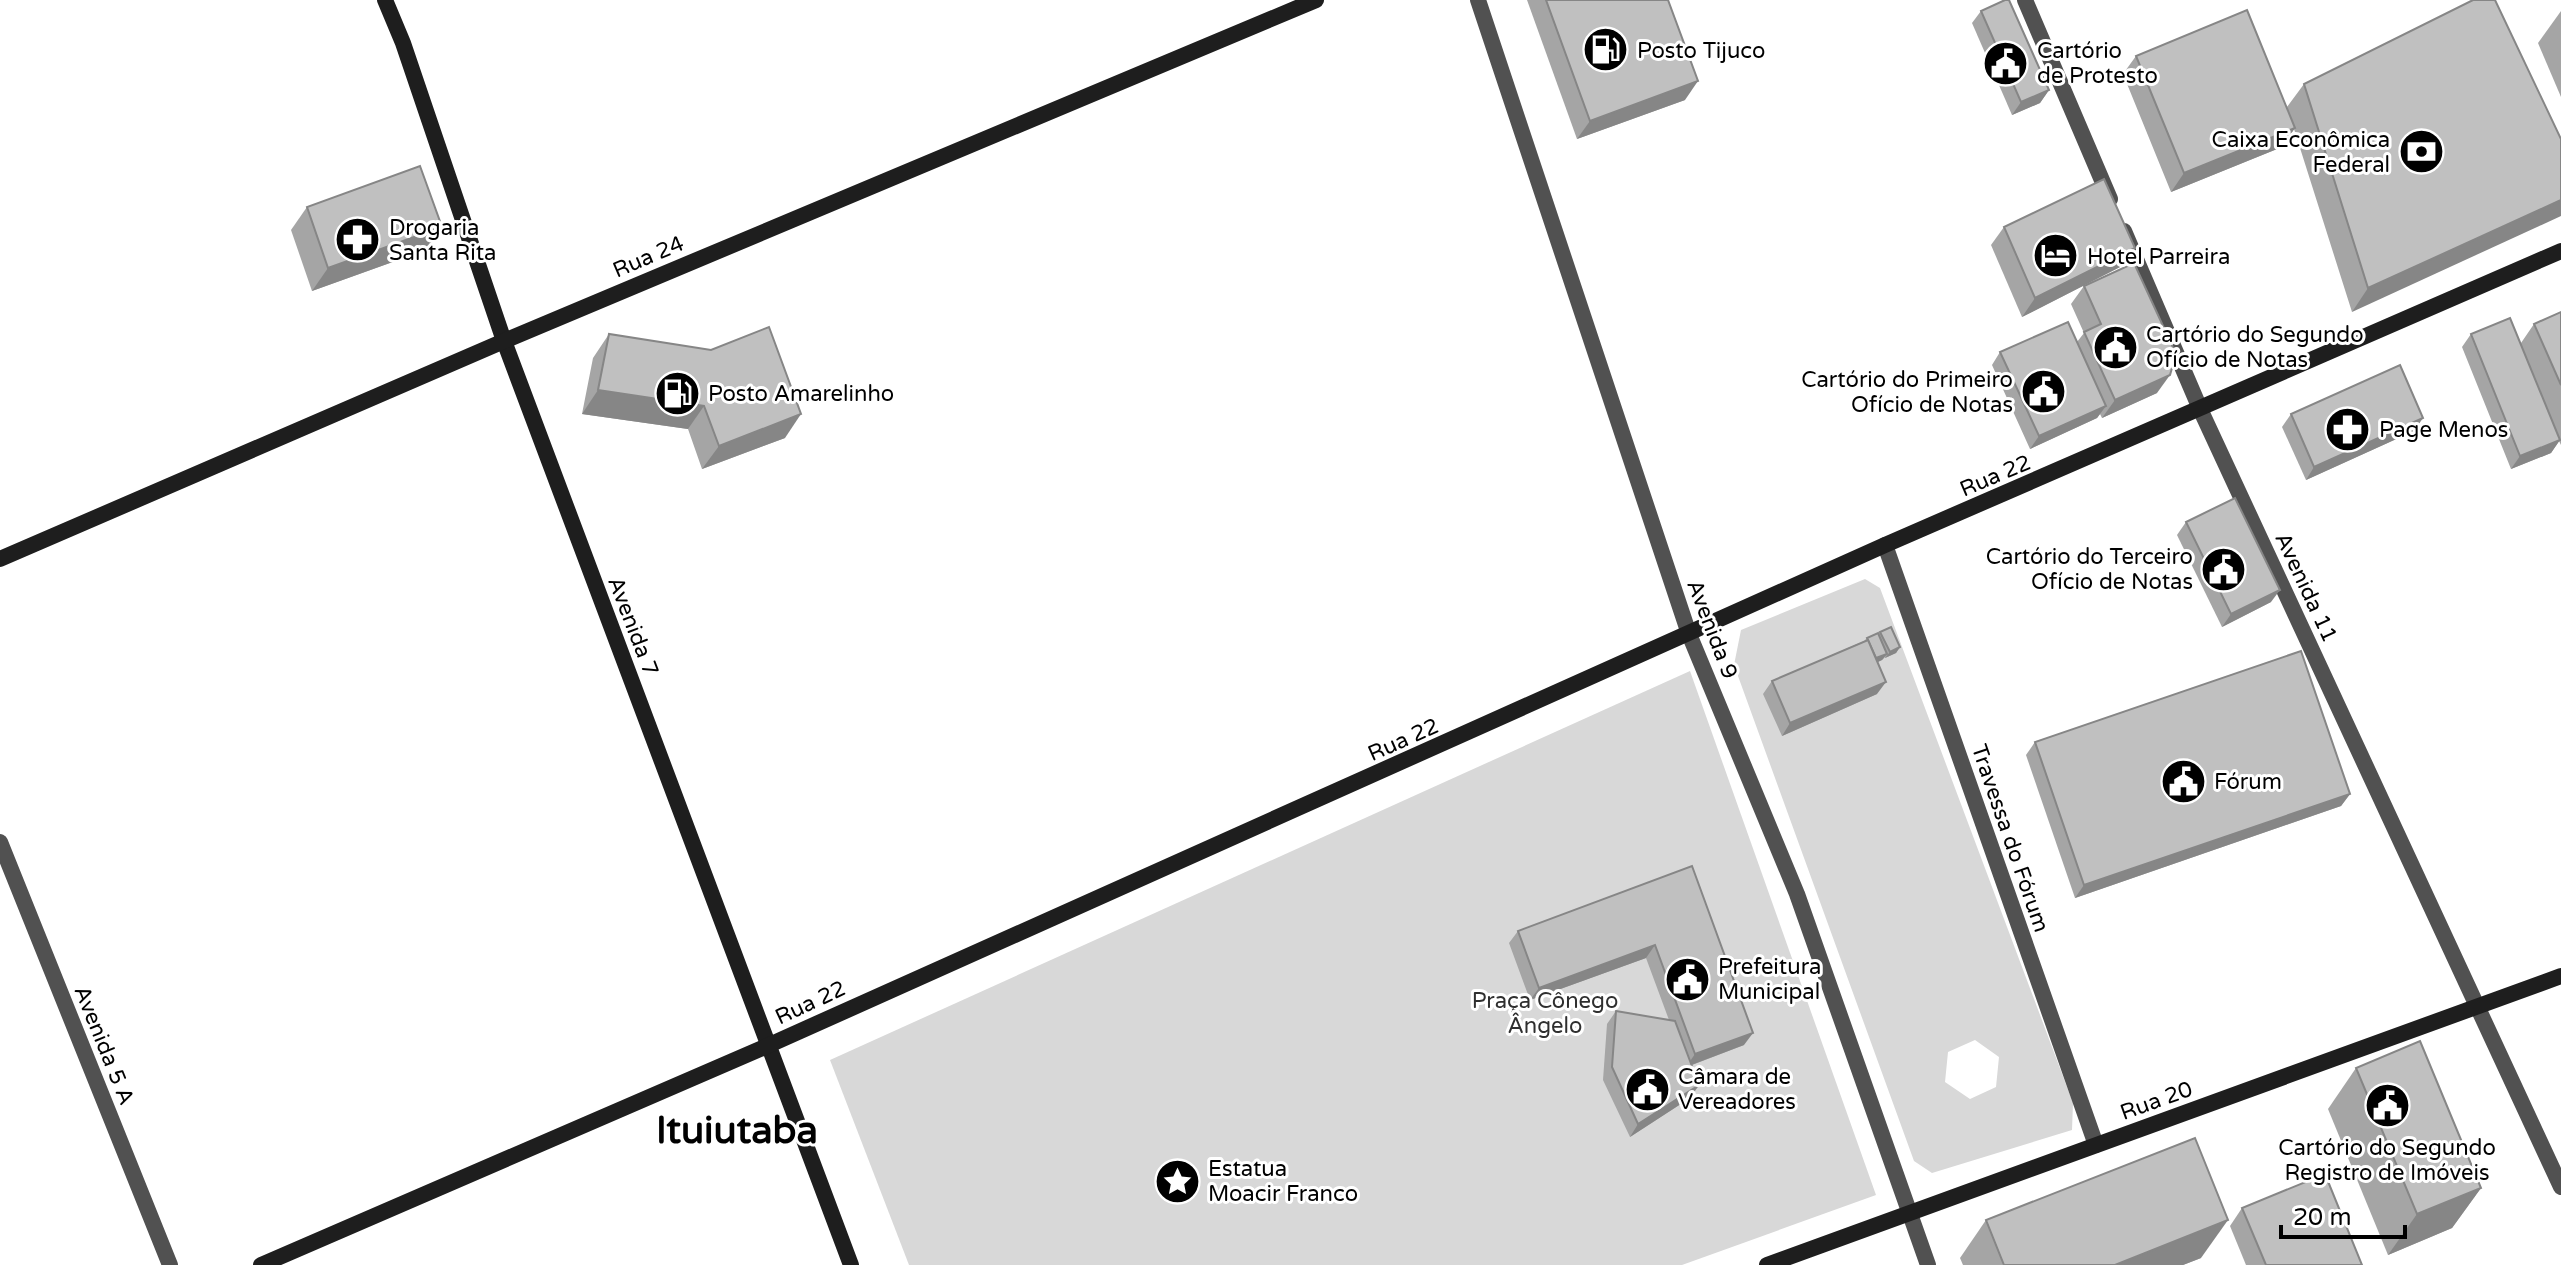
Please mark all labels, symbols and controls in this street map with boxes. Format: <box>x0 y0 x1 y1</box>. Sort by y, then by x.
fuel station icon: Posto Tijuco <box>1582 26 1630 74</box>
place label: Posto Tijuco <box>1637 38 1765 64</box>
place label: Cartório de Protesto <box>2037 38 2158 89</box>
public building icon: Cartório de Protesto <box>1982 39 2030 87</box>
place label: Caixa Econômica Federal <box>2212 127 2390 178</box>
bank icon: Caixa Econômica Federal <box>2397 128 2445 176</box>
place label: Drogaria Santa Rita <box>389 215 496 266</box>
pharmacy icon: Drogaria Santa Rita <box>334 216 382 264</box>
street label: Rua 24 <box>609 230 688 283</box>
hotel icon: Hotel Parreira <box>2032 232 2080 280</box>
place label: Hotel Parreira <box>2087 244 2230 270</box>
place label: Cartório do Segundo Ofício de Notas <box>2146 322 2364 373</box>
public building icon: Cartório do Segundo Ofício de Notas <box>2091 323 2139 371</box>
place label: Cartório do Primeiro Ofício de Notas <box>1801 367 2013 418</box>
public building icon: Cartório do Primeiro Ofício de Notas <box>2020 368 2068 416</box>
fuel station icon: Posto Amarelinho <box>653 369 701 417</box>
place label: Posto Amarelinho <box>708 381 894 407</box>
pharmacy icon: Page Menos <box>2324 405 2372 453</box>
place label: Page Menos <box>2379 417 2508 443</box>
street label: Rua 22 <box>1956 449 2035 502</box>
street label: Avenida 11 <box>2269 528 2343 646</box>
place label: Cartório do Terceiro Ofício de Notas <box>1986 544 2193 595</box>
public building icon: Cartório do Terceiro Ofício de Notas <box>2200 545 2248 593</box>
street label: Avenida 7 <box>602 573 664 680</box>
street label: Avenida 9 <box>1681 576 1743 683</box>
street label: Rua 22 <box>1364 713 1443 767</box>
street label: Travessa do Fórum <box>1966 741 2054 936</box>
public building icon: Fórum <box>2159 757 2207 805</box>
place label: Fórum <box>2214 769 2282 795</box>
place label: Prefeitura Municipal <box>1718 954 1821 1005</box>
public building icon: Prefeitura Municipal <box>1663 955 1711 1003</box>
street label: Rua 22 <box>771 975 850 1030</box>
street label: Avenida 5 A <box>68 982 140 1109</box>
park label: Praça Cônego Ângelo <box>1472 988 1618 1039</box>
place label: Câmara de Vereadores <box>1678 1064 1796 1115</box>
public building icon: Câmara de Vereadores <box>1623 1065 1671 1113</box>
street label: Rua 20 <box>2117 1076 2196 1126</box>
public building icon: Cartório do Segundo Registro de Imóveis <box>2363 1082 2411 1130</box>
district label: Ituiutaba <box>656 1108 818 1154</box>
place label: Cartório do Segundo Registro de Imóveis <box>2278 1135 2496 1186</box>
place label: Estatua Moacir Franco <box>1208 1156 1358 1207</box>
place icon: Estatua Moacir Franco <box>1153 1157 1201 1205</box>
scale bar <box>2281 1189 2405 1239</box>
text: 20 m <box>2293 1203 2351 1232</box>

